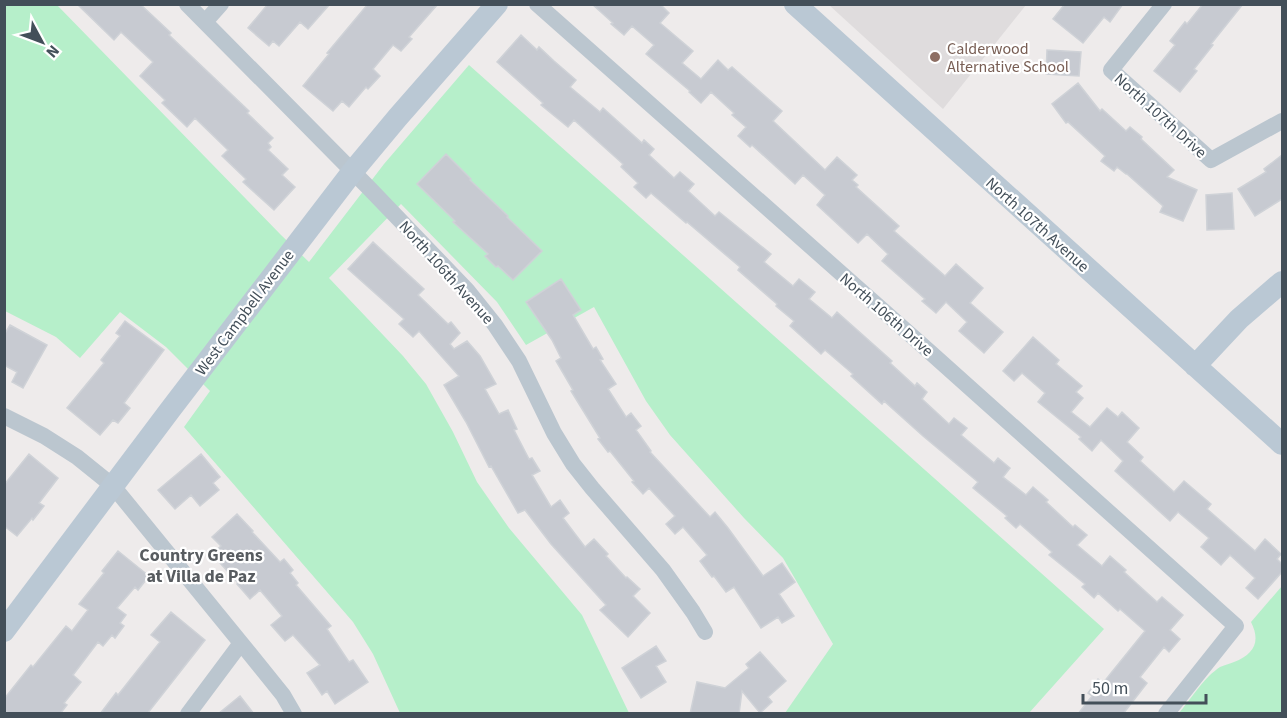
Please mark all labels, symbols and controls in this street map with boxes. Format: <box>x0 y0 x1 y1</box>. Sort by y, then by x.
north arrow <box>12 12 72 72</box>
place label: Calderwood Alternative School <box>947 38 1069 78</box>
text: N <box>41 40 64 62</box>
marker: Calderwood Alternative School <box>928 50 942 64</box>
street label: North 107th Drive <box>1109 68 1211 163</box>
street label: North 107th Avenue <box>981 172 1094 277</box>
street label: North 106th Avenue <box>394 216 499 329</box>
street label: West Campbell Avenue <box>190 245 299 380</box>
street label: North 106th Drive <box>835 268 938 362</box>
district label: Country Greens at Villa de Paz <box>139 543 263 589</box>
scale bar <box>1083 667 1206 705</box>
text: 50 m <box>1092 676 1128 701</box>

